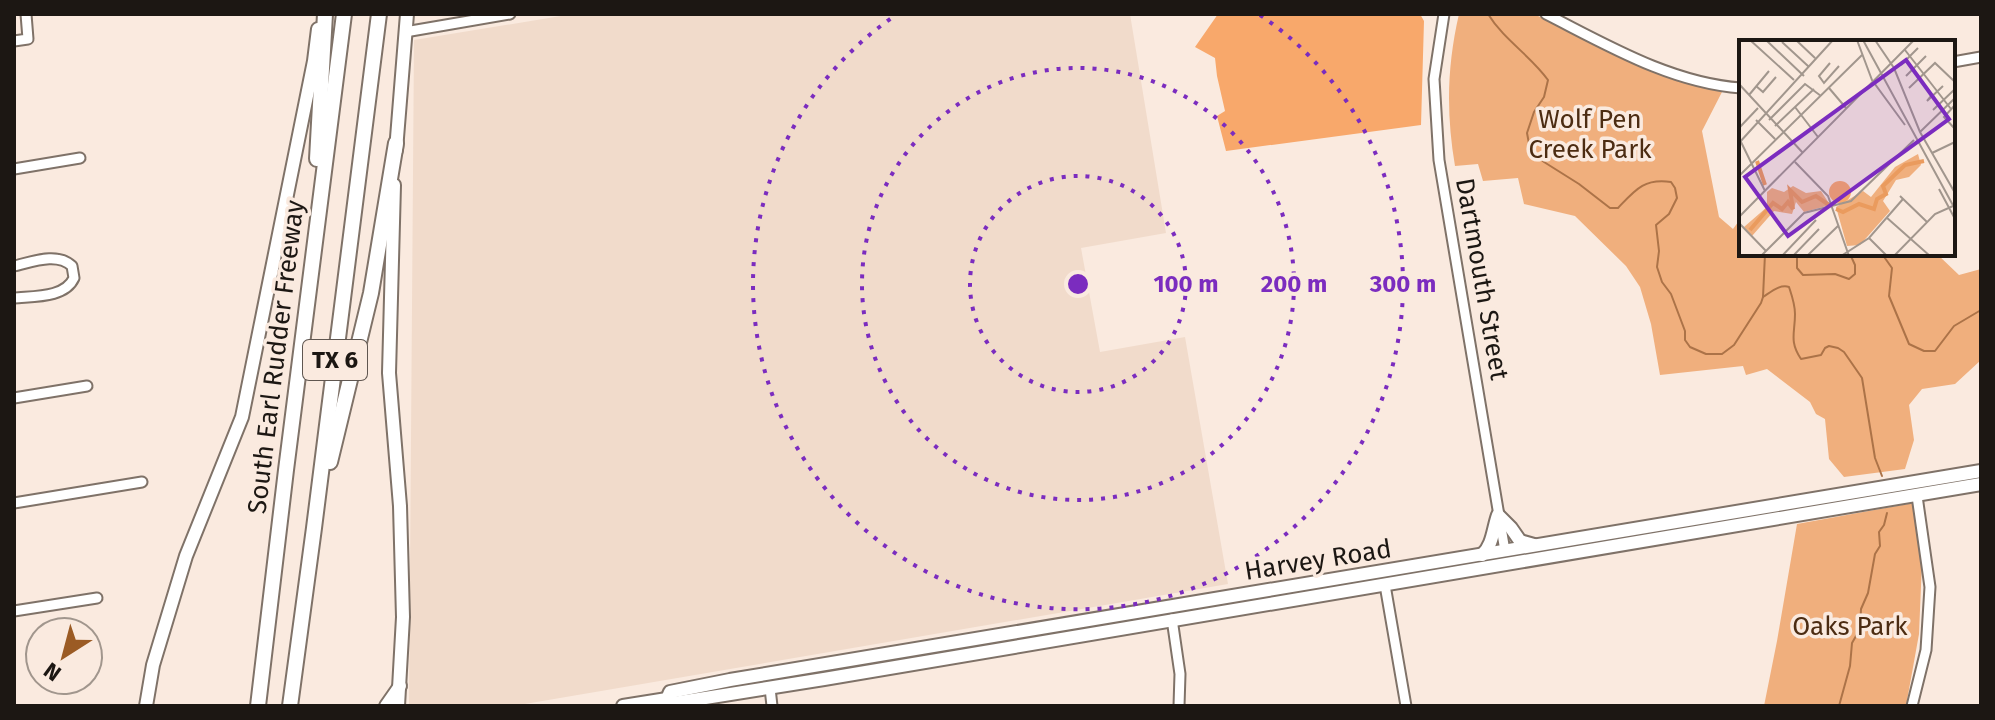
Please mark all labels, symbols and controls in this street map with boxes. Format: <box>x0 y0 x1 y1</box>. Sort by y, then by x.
inset map <box>1739 40 1955 256</box>
park label: Wolf Pen Creek Park <box>1528 104 1652 165</box>
street label: Dartmouth Street <box>1449 176 1515 383</box>
street label: South Earl Rudder Freeway <box>241 198 311 516</box>
centre of rings <box>1064 270 1092 298</box>
text: 100 m <box>1153 270 1219 298</box>
text: 200 m <box>1261 270 1327 298</box>
text: 300 m <box>1369 270 1436 298</box>
road number: TX 6 <box>303 340 367 380</box>
street label: Harvey Road <box>1242 533 1394 587</box>
park label: Oaks Park <box>1792 611 1908 642</box>
north arrow <box>24 616 104 696</box>
text: N <box>39 657 66 687</box>

